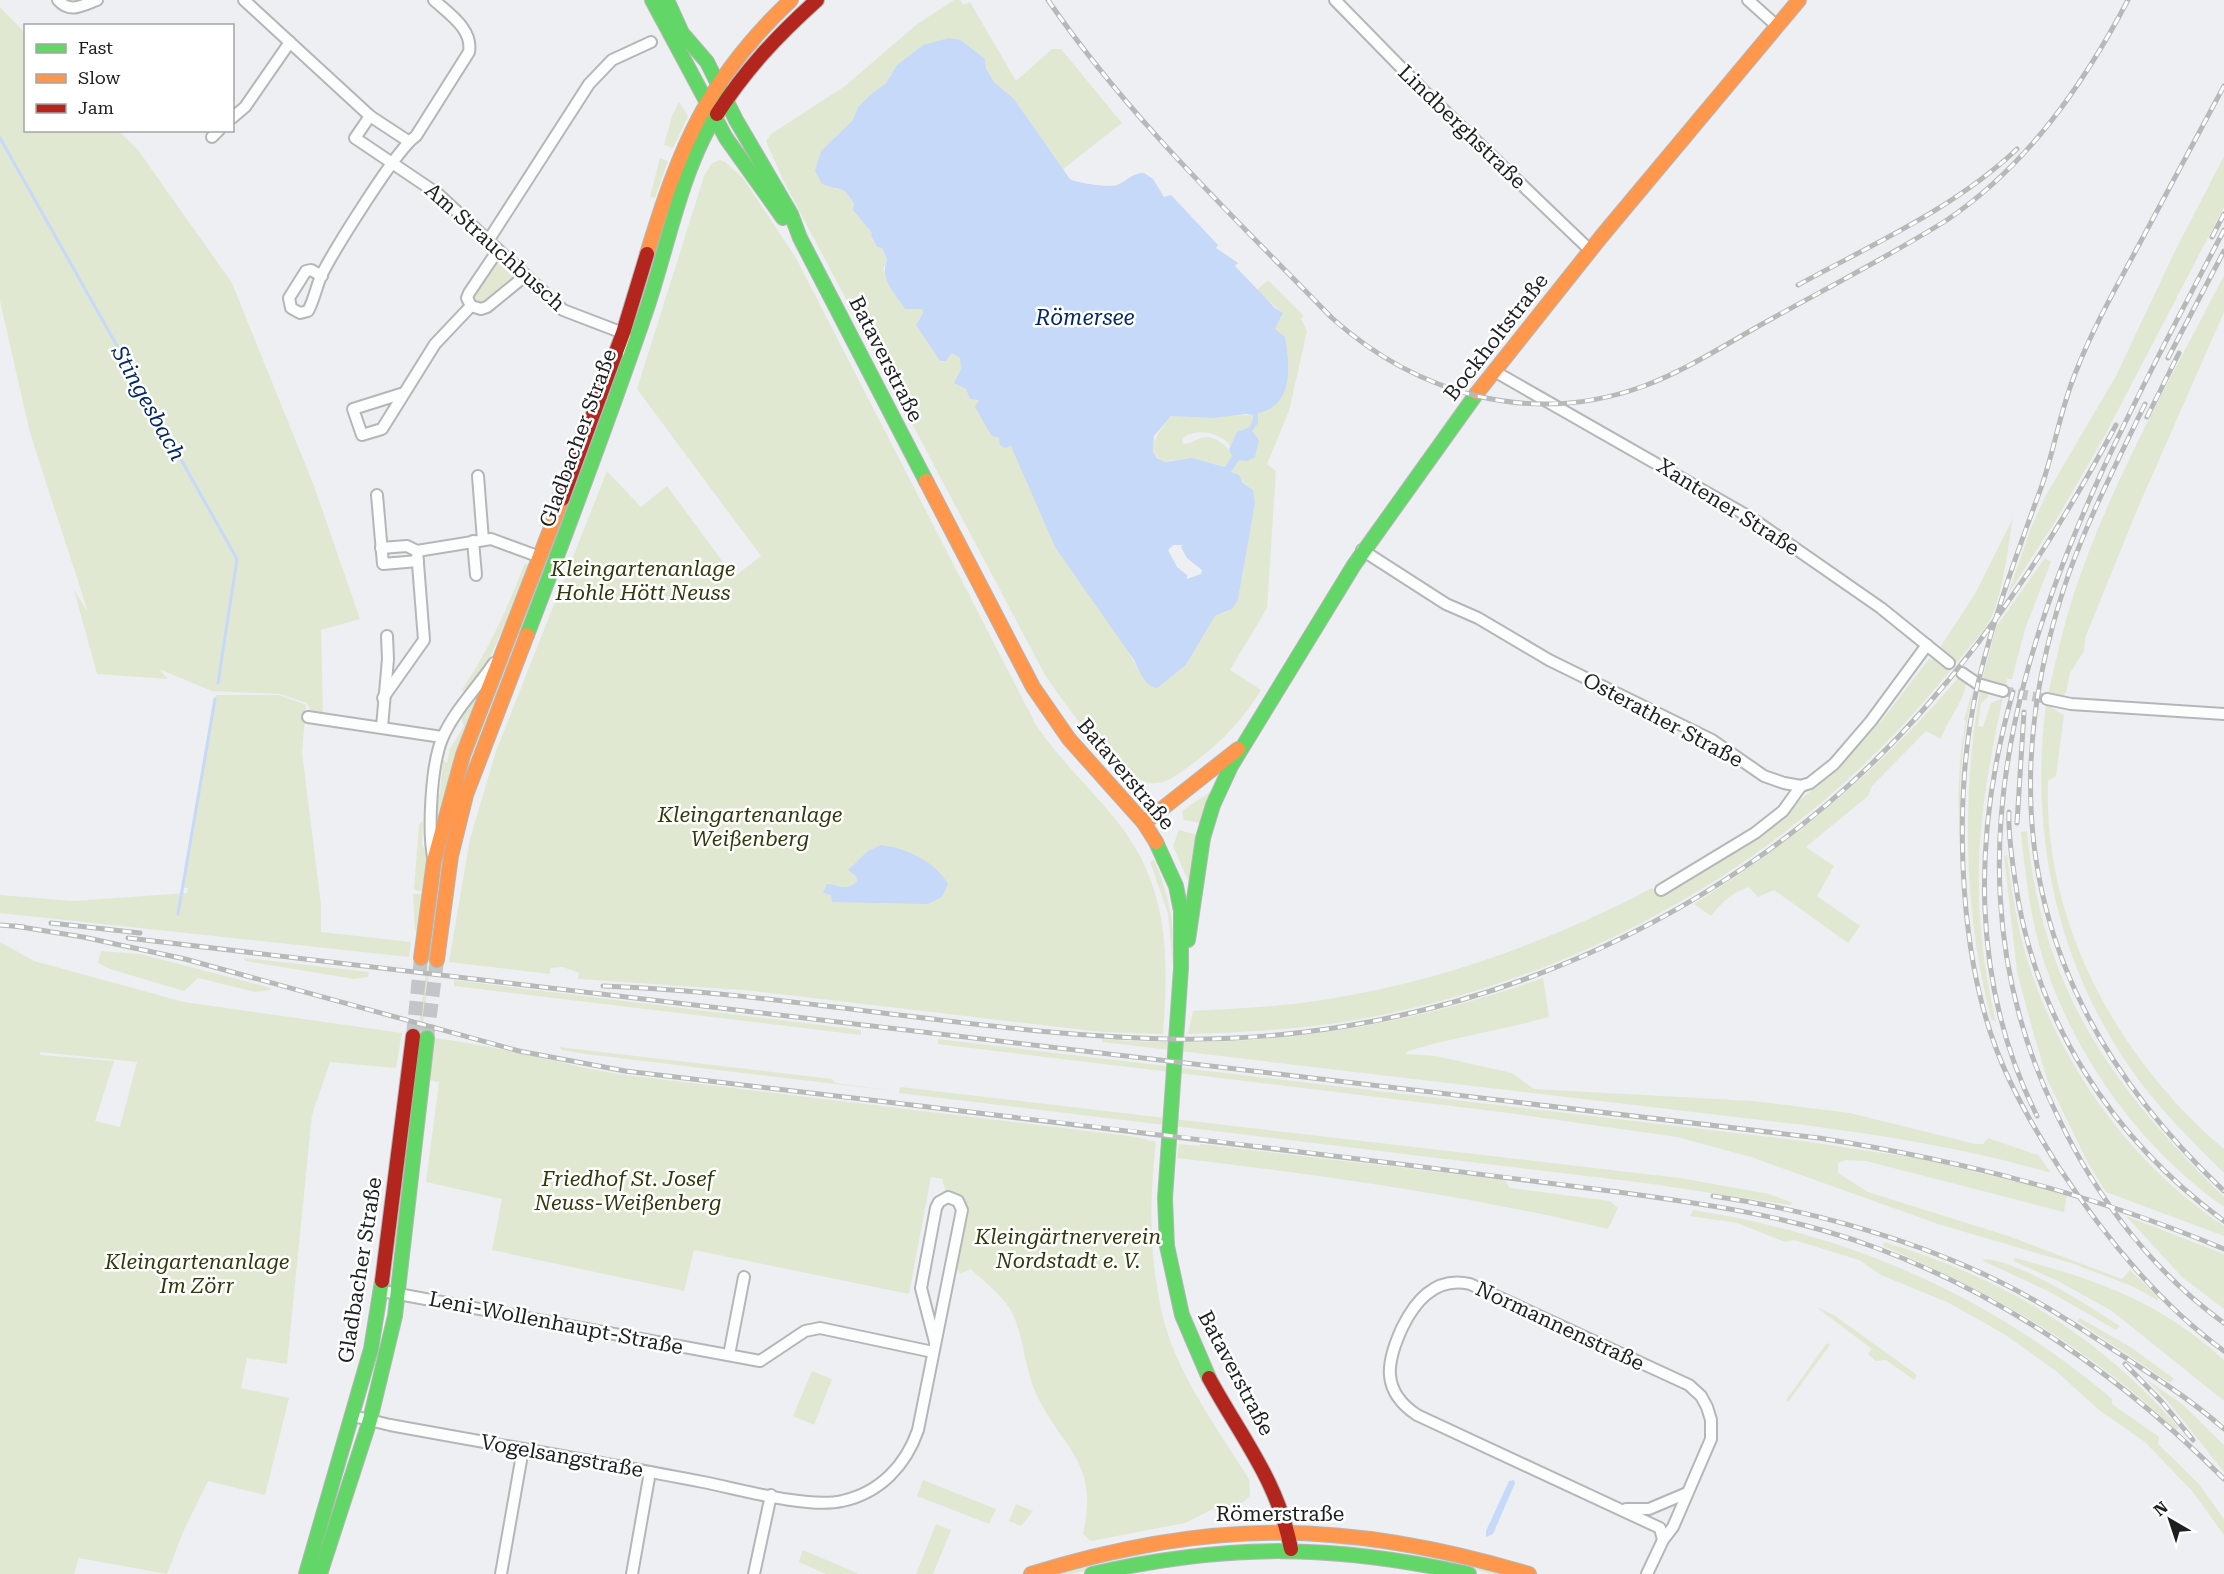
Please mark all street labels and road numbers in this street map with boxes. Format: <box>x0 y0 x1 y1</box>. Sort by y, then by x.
street label: Lindberghstraße <box>1393 60 1531 194</box>
street label: Am Strauchbusch <box>420 178 570 316</box>
street label: Bockholtstraße <box>1439 269 1553 405</box>
street label: Bataverstraße <box>844 292 928 426</box>
street label: Gladbacher Straße <box>535 346 621 530</box>
street label: Xantener Straße <box>1652 453 1804 561</box>
street label: Osterather Straße <box>1579 668 1747 772</box>
street label: Bataverstraße <box>1073 713 1179 835</box>
street label: Gladbacher Straße <box>333 1175 387 1365</box>
street label: Normannenstraße <box>1472 1276 1648 1376</box>
street label: Leni-Wollenhaupt-Straße <box>427 1287 685 1359</box>
street label: Bataverstraße <box>1193 1307 1279 1439</box>
street label: Vogelsangstraße <box>479 1430 645 1482</box>
street label: Römerstraße <box>1216 1502 1344 1526</box>

